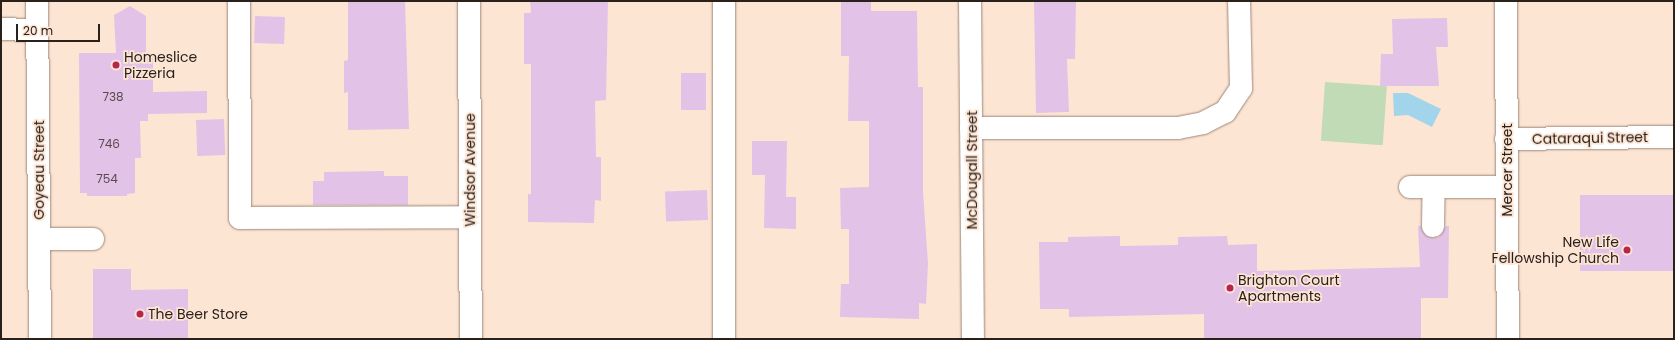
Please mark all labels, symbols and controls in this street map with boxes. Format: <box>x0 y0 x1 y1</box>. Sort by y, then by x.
scale bar <box>18 16 102 42</box>
text: 20 m <box>23 22 53 39</box>
place label: Homeslice Pizzeria <box>124 49 197 82</box>
marker: Homeslice Pizzeria <box>111 60 121 70</box>
house number: 738 <box>102 90 124 104</box>
street label: McDougall Street <box>964 111 980 229</box>
street label: Windsor Avenue <box>462 113 478 227</box>
street label: Goyeau Street <box>31 120 47 220</box>
street label: Mercer Street <box>1499 123 1515 217</box>
street label: Cataraqui Street <box>1532 129 1648 147</box>
house number: 746 <box>98 137 120 151</box>
house number: 754 <box>96 172 118 186</box>
place label: New Life Fellowship Church <box>1492 234 1619 266</box>
marker: New Life Fellowship Church <box>1622 245 1632 255</box>
place label: Brighton Court Apartments <box>1238 272 1339 304</box>
marker: Brighton Court Apartments <box>1225 283 1235 293</box>
place label: The Beer Store <box>148 306 248 322</box>
marker: The Beer Store <box>135 309 145 319</box>

